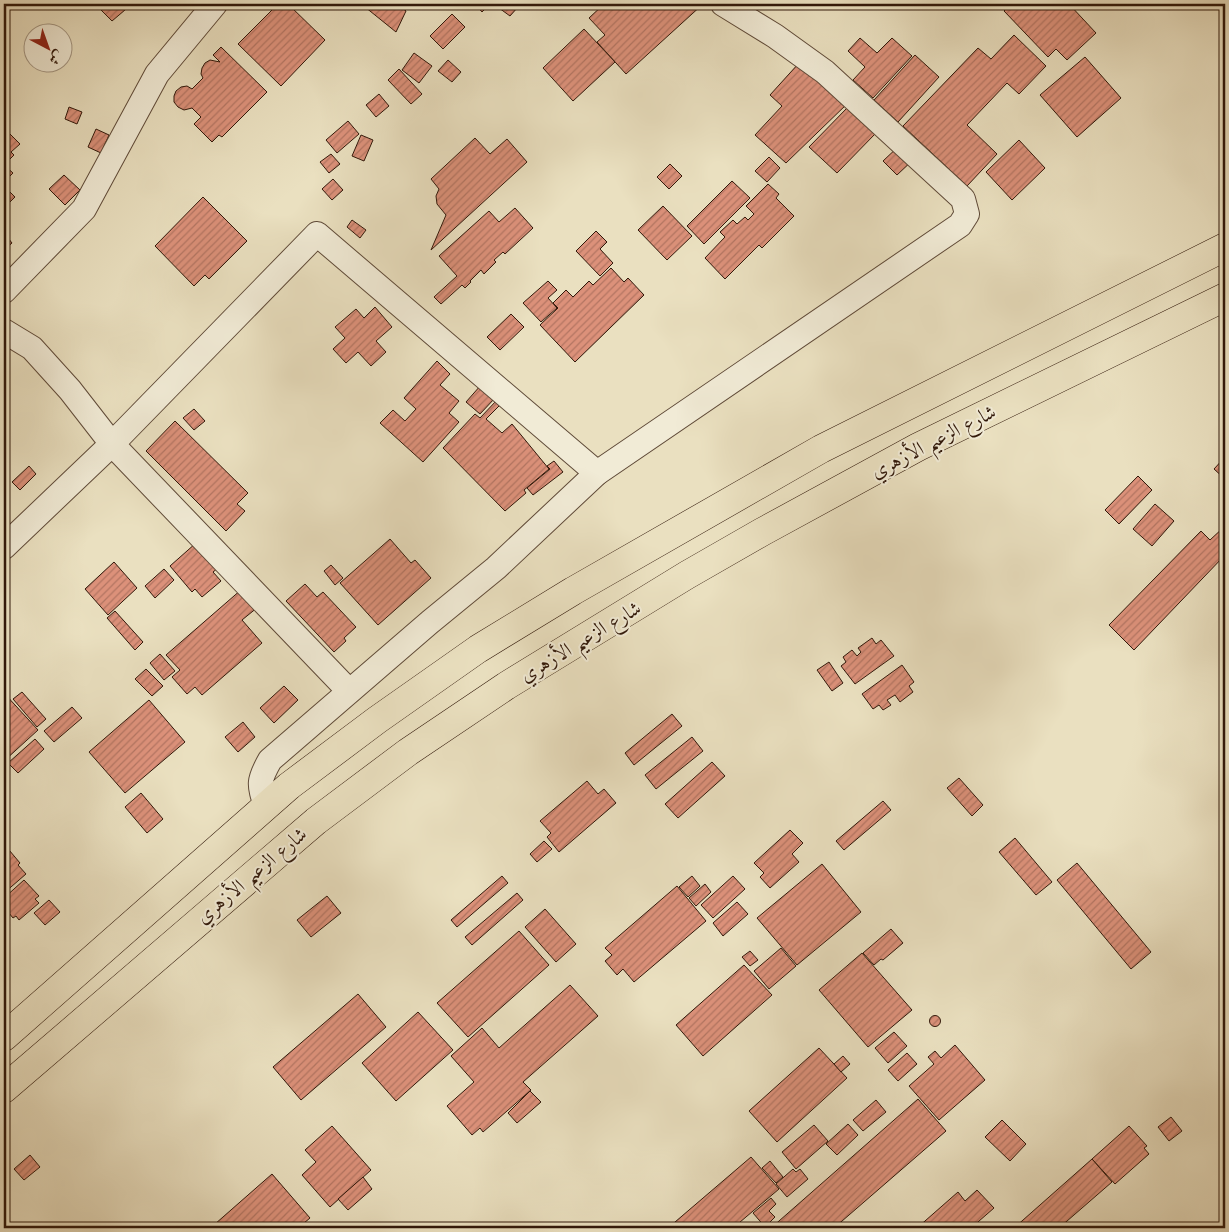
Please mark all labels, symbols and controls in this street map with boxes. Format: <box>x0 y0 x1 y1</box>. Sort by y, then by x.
north arrow <box>22 22 72 72</box>
text: ش <box>46 47 66 67</box>
street label: شارع الزعيم الأزهري <box>865 396 1003 490</box>
street label: شارع الزعيم الأزهري <box>513 593 649 694</box>
street label: شارع الزعيم الأزهري <box>189 819 317 935</box>

